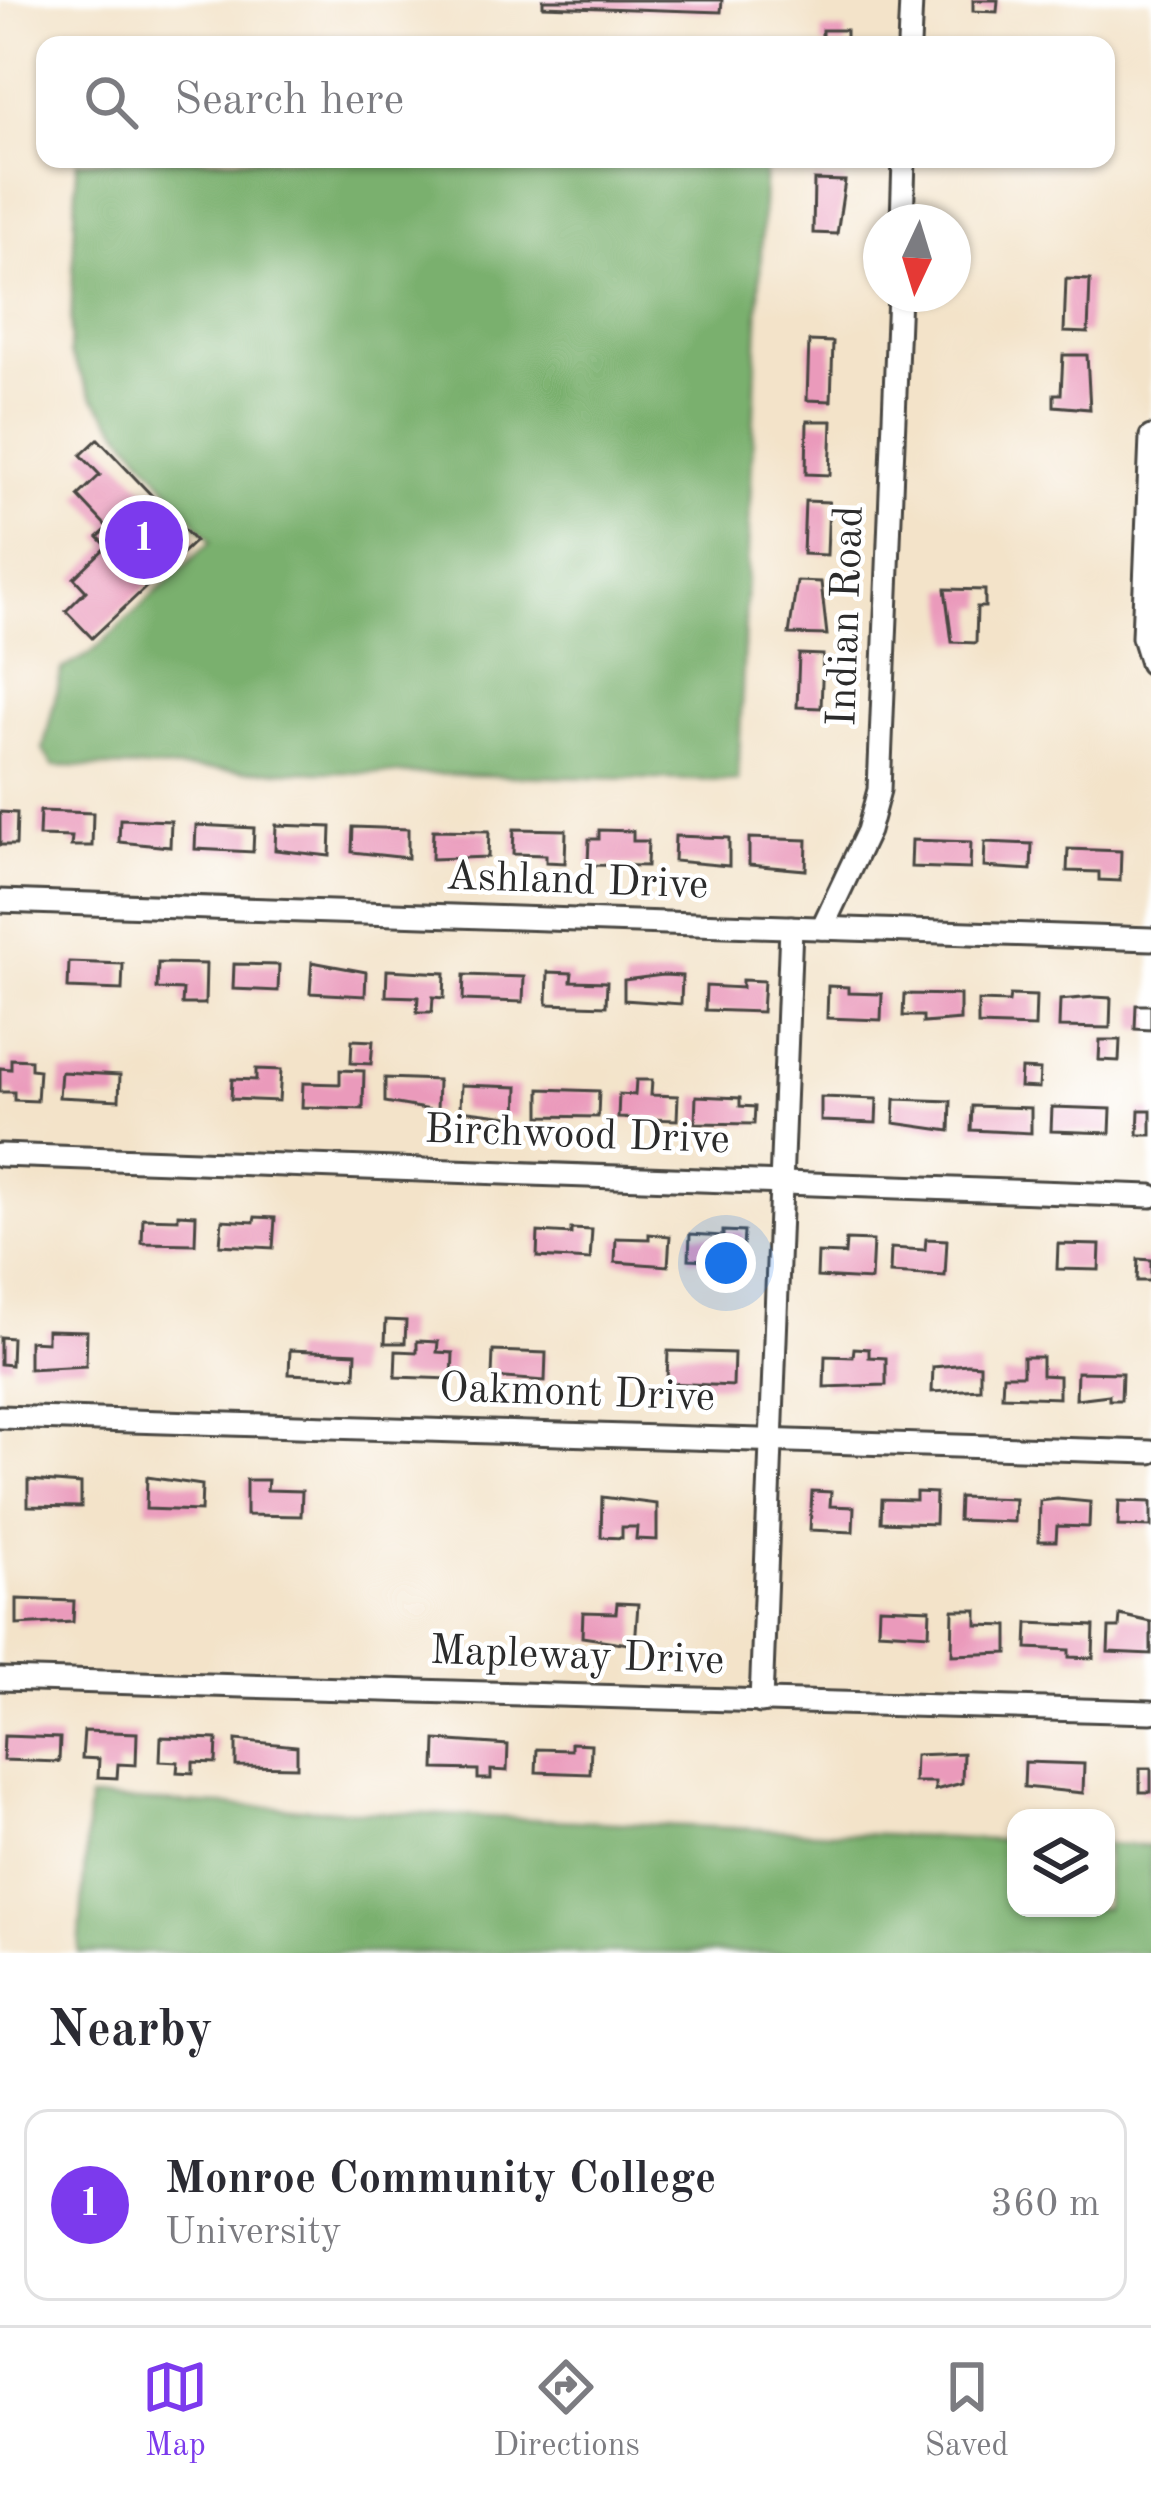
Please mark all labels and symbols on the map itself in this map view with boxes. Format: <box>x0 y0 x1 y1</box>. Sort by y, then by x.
north arrow <box>863 204 971 312</box>
pin: 1 <box>105 495 183 585</box>
street label: Indian Road <box>822 505 872 727</box>
street label: Ashland Drive <box>445 856 709 908</box>
street label: Birchwood Drive <box>424 1110 730 1162</box>
your location <box>696 1233 756 1293</box>
street label: Oakmont Drive <box>438 1368 716 1420</box>
street label: Mapleway Drive <box>429 1631 725 1683</box>

